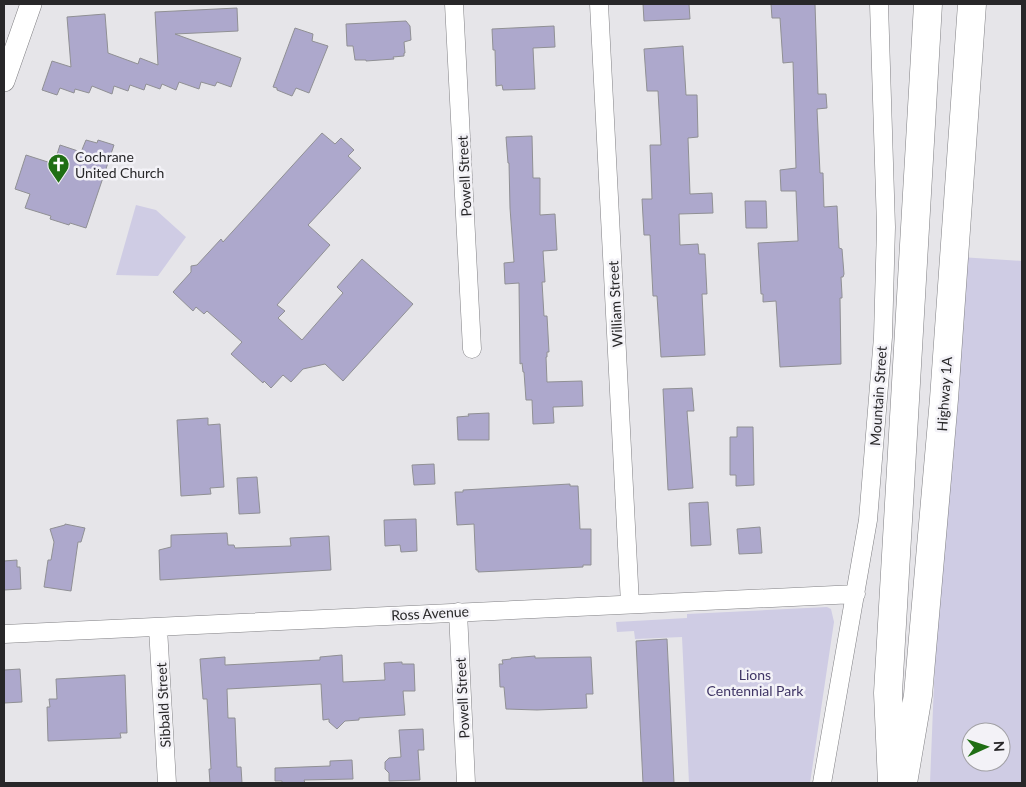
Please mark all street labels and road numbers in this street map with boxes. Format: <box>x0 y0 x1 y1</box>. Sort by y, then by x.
street label: Powell Street <box>453 135 475 217</box>
street label: William Street <box>604 260 626 348</box>
street label: Mountain Street <box>866 346 890 446</box>
street label: Highway 1A <box>933 356 955 432</box>
street label: Ross Avenue <box>391 602 469 624</box>
street label: Powell Street <box>451 657 473 739</box>
street label: Sibbald Street <box>152 662 174 748</box>

